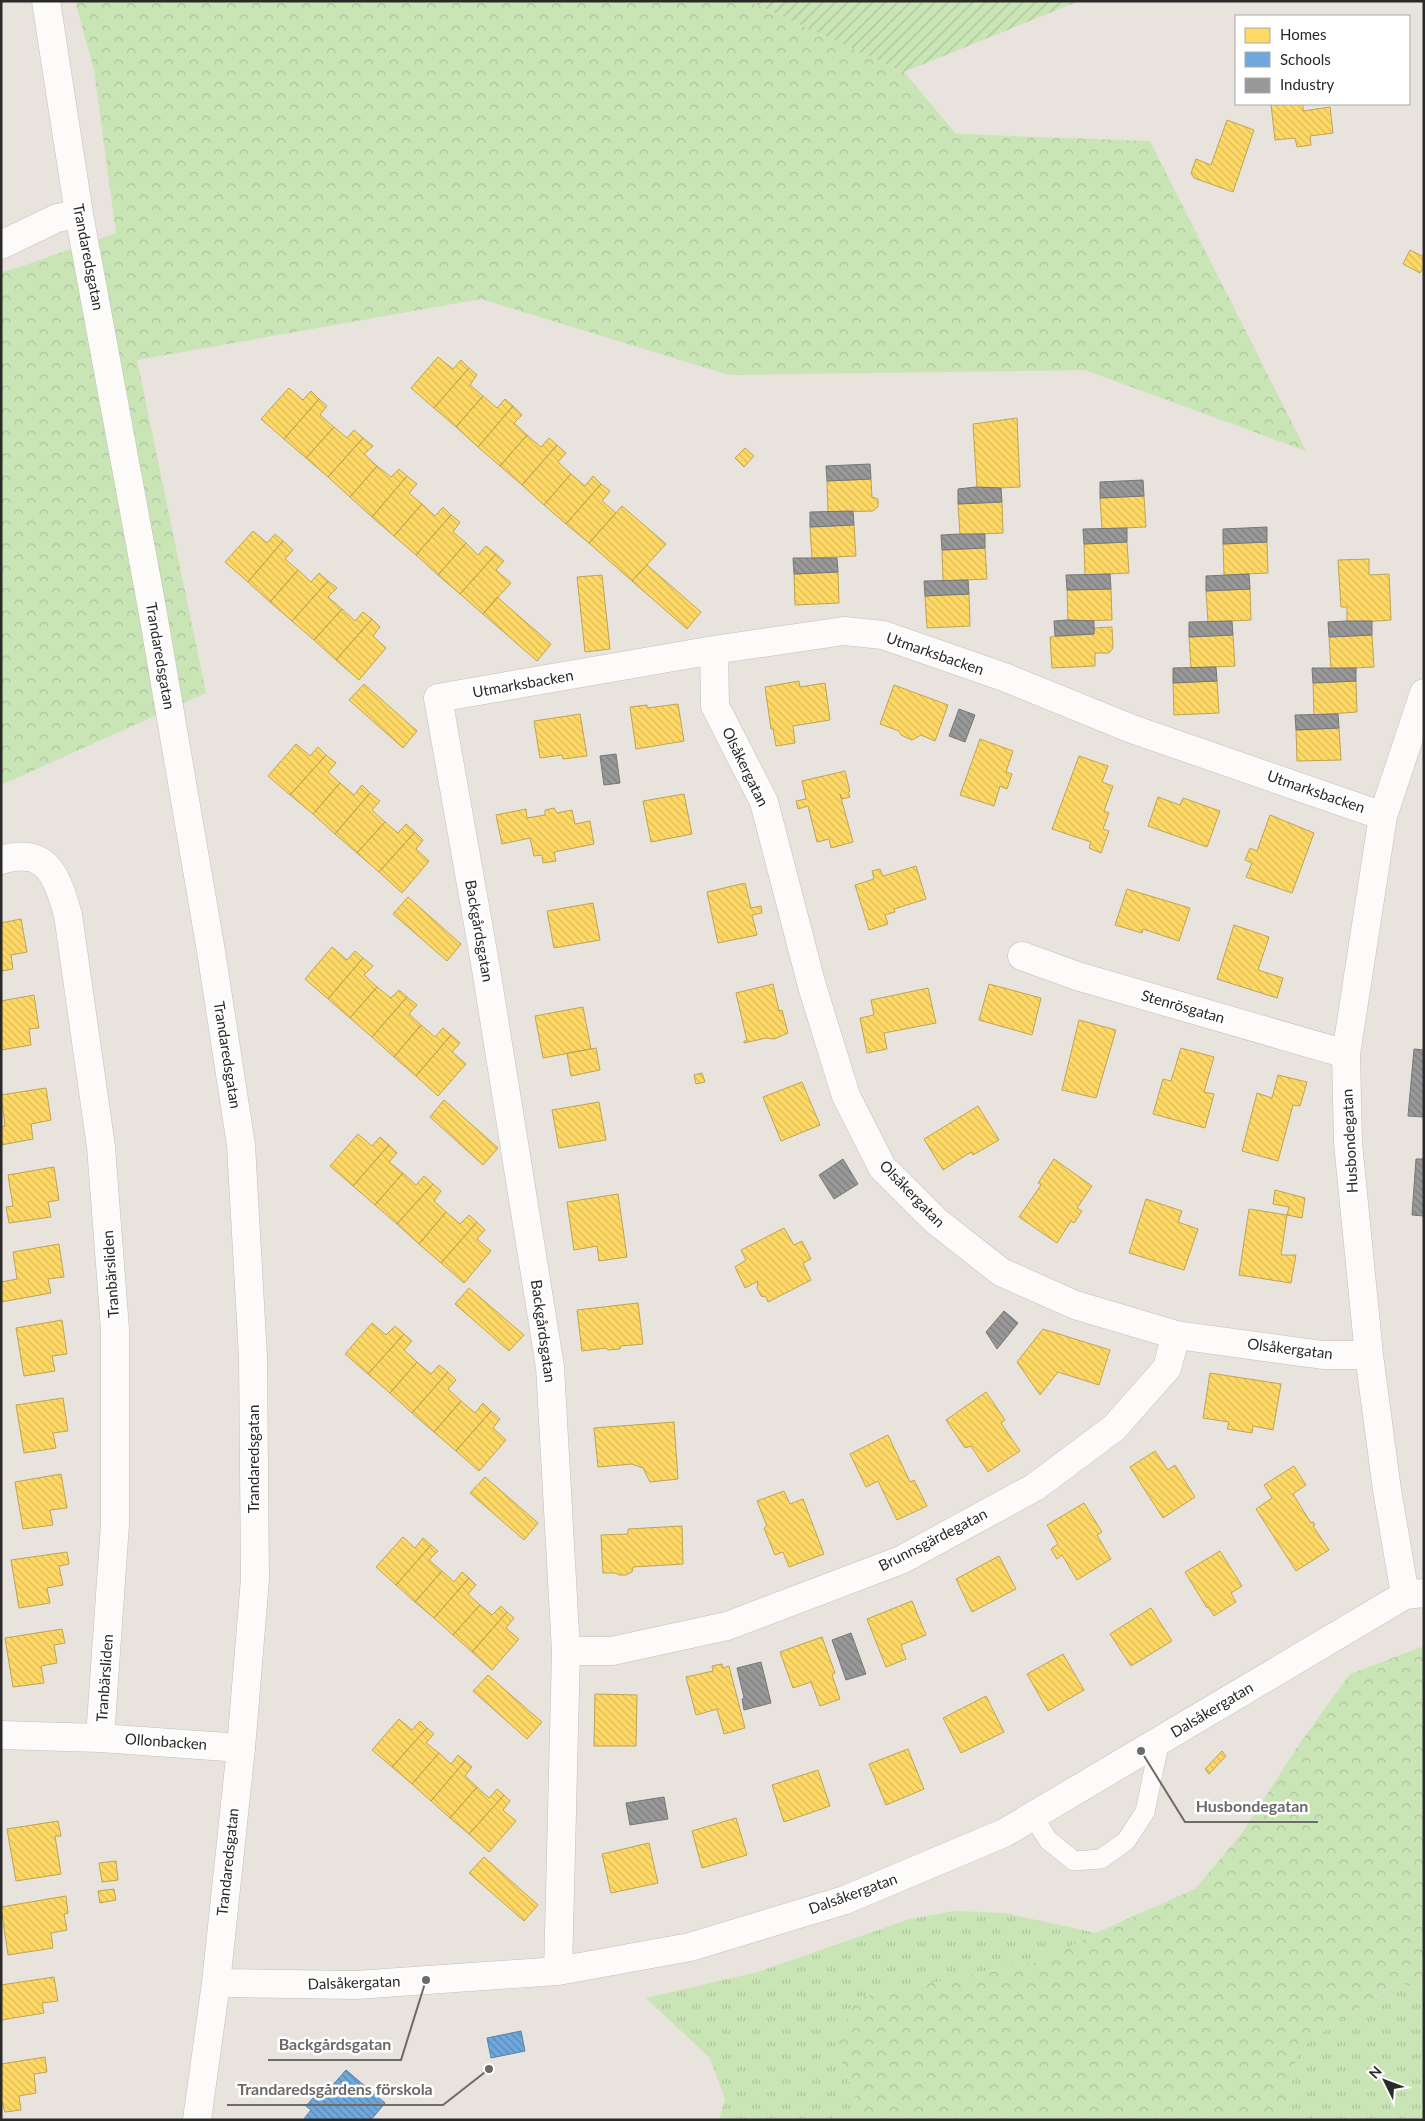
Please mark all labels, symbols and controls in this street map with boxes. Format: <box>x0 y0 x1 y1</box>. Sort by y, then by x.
legend <box>1235 15 1410 105</box>
text: Homes <box>1280 25 1326 43</box>
text: Schools <box>1280 50 1331 68</box>
text: Industry <box>1280 75 1335 93</box>
street label: Trandaredsgatan <box>70 202 108 312</box>
street label: Trandaredsgatan <box>143 601 179 711</box>
street label: Utmarksbacken <box>884 628 987 678</box>
street label: Utmarksbacken <box>471 665 575 701</box>
street label: Olsåkergatan <box>719 724 773 809</box>
street label: Utmarksbacken <box>1265 766 1368 816</box>
street label: Backgårdsgatan <box>462 878 498 983</box>
street label: Stenrösgatan <box>1140 986 1227 1027</box>
street label: Trandaredsgatan <box>211 1000 245 1110</box>
street label: Husbondegatan <box>1337 1089 1361 1194</box>
street label: Olsåkergatan <box>876 1156 949 1231</box>
street label: Tranbärsliden <box>98 1230 122 1319</box>
street label: Backgårdsgatan <box>528 1278 560 1383</box>
street label: Olsåkergatan <box>1246 1334 1334 1362</box>
street label: Trandaredsgatan <box>244 1405 262 1513</box>
street label: Brunnsgärdegatan <box>875 1504 990 1574</box>
street label: Tranbärsliden <box>92 1633 116 1722</box>
street label: Dalsåkergatan <box>1167 1677 1256 1741</box>
street label: Ollonbacken <box>124 1729 208 1753</box>
callout: Husbondegatan <box>1185 1791 1318 1822</box>
text: Husbondegatan <box>1196 1796 1308 1815</box>
street label: Trandaredsgatan <box>212 1807 242 1917</box>
street label: Dalsåkergatan <box>806 1869 899 1917</box>
street label: Dalsåkergatan <box>307 1971 401 1993</box>
callout: Backgårdsgatan <box>268 2029 401 2060</box>
text: Backgårdsgatan <box>279 2034 391 2053</box>
north arrow <box>1360 2056 1410 2106</box>
text: N <box>1365 2062 1385 2082</box>
callout: Trandaredsgårdens förskola <box>227 2074 443 2105</box>
text: Trandaredsgårdens förskola <box>237 2079 433 2098</box>

